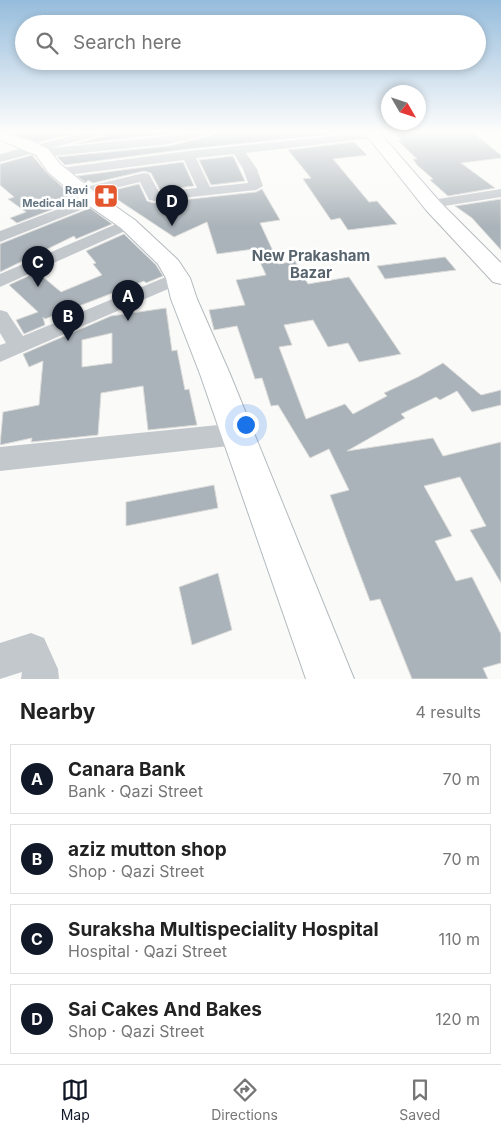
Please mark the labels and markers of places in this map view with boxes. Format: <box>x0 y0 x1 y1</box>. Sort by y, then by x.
place label: Ravi Medical Hall <box>22 183 88 210</box>
pharmacy icon: Ravi Medical Hall <box>93 183 119 209</box>
pin: D <box>156 185 188 226</box>
pin: C <box>22 246 54 287</box>
pin: A <box>112 280 144 321</box>
pin: B <box>52 300 84 341</box>

